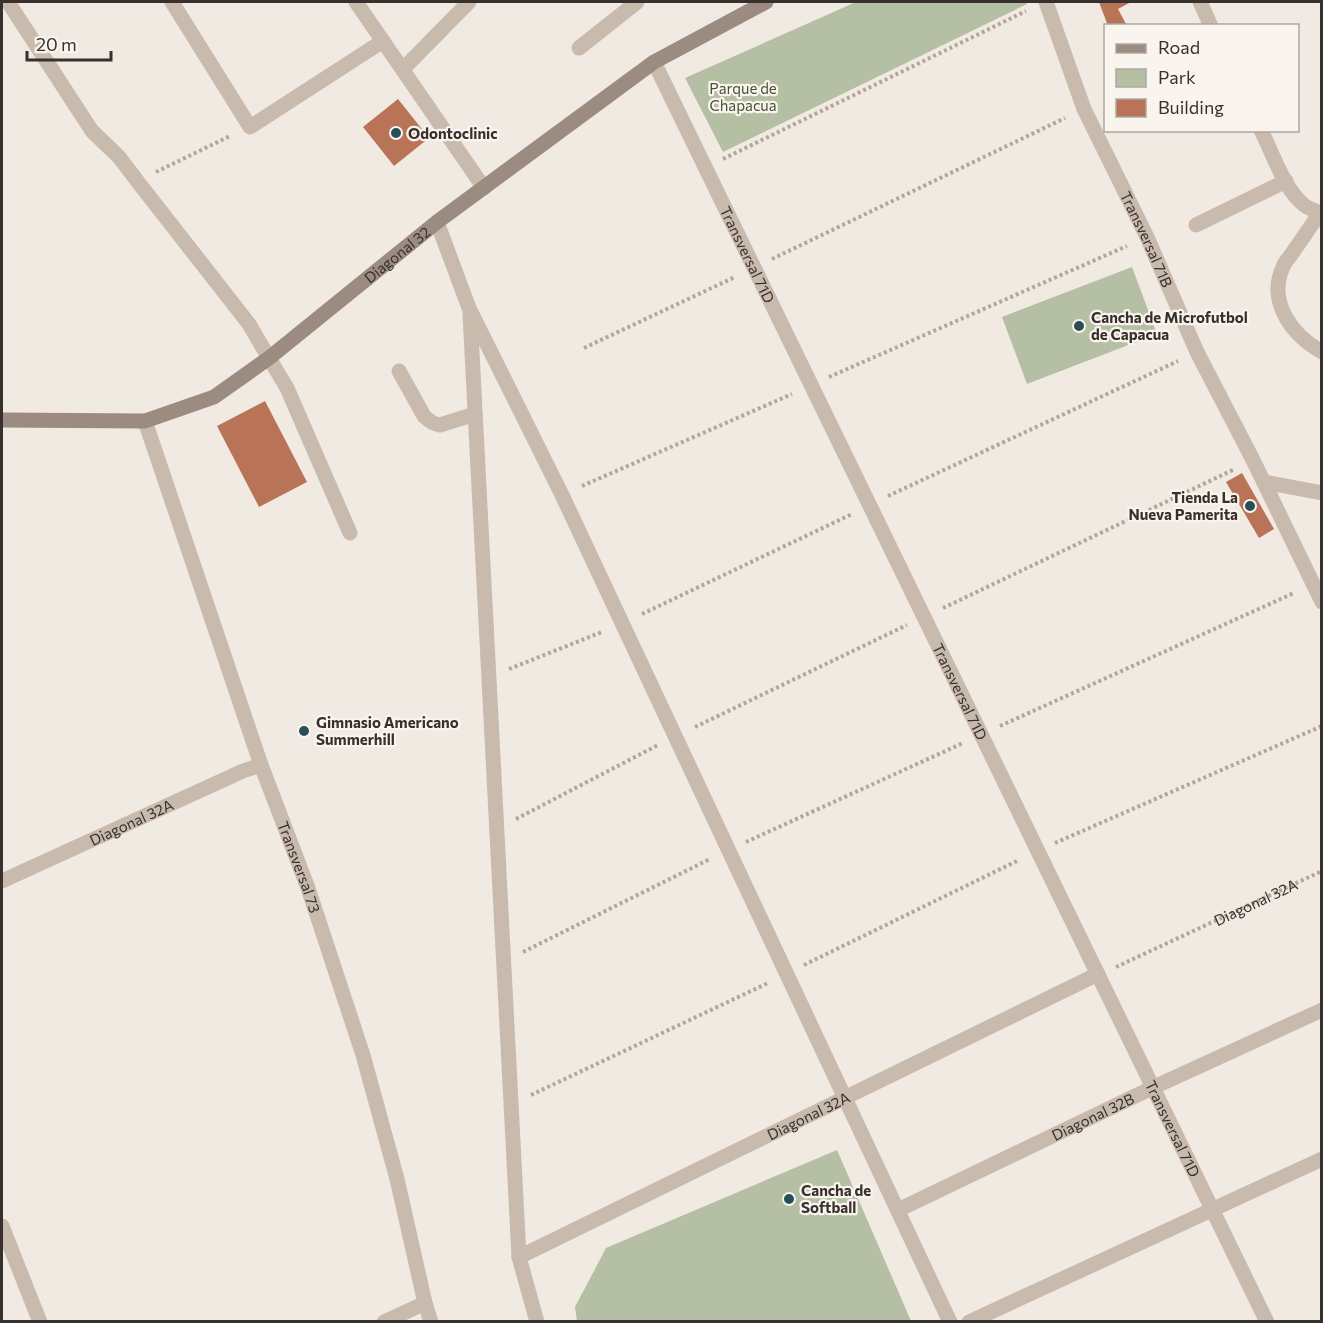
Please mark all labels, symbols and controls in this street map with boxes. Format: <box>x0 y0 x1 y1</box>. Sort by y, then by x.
scale bar <box>27 24 111 62</box>
legend <box>1104 24 1299 132</box>
text: 20 m <box>36 33 77 55</box>
text: Road <box>1158 36 1200 58</box>
text: Park <box>1158 66 1196 88</box>
park label: Parque de Chapacua <box>709 79 777 114</box>
text: Building <box>1158 96 1224 118</box>
place label: Odontoclinic <box>408 124 498 142</box>
marker: Odontoclinic <box>389 126 403 140</box>
street label: Transversal 71B <box>1117 188 1177 290</box>
street label: Transversal 71D <box>717 203 779 306</box>
street label: Diagonal 32 <box>360 222 434 287</box>
place label: Cancha de Microfutbol de Capacua <box>1091 308 1248 343</box>
marker: Cancha de Microfutbol de Capacua <box>1072 319 1086 333</box>
place label: Tienda La Nueva Pamerita <box>1129 488 1238 523</box>
marker: Tienda La Nueva Pamerita <box>1243 499 1257 513</box>
street label: Transversal 71D <box>929 640 991 743</box>
place label: Gimnasio Americano Summerhill <box>316 713 459 748</box>
marker: Gimnasio Americano Summerhill <box>297 724 311 738</box>
street label: Diagonal 32A <box>86 795 176 849</box>
street label: Transversal 73 <box>274 819 325 915</box>
street label: Diagonal 32A <box>1211 875 1300 929</box>
street label: Transversal 71D <box>1142 1077 1204 1180</box>
street label: Diagonal 32A <box>764 1088 853 1143</box>
street label: Diagonal 32B <box>1048 1089 1137 1144</box>
place label: Cancha de Softball <box>801 1181 871 1216</box>
marker: Cancha de Softball <box>782 1192 796 1206</box>

